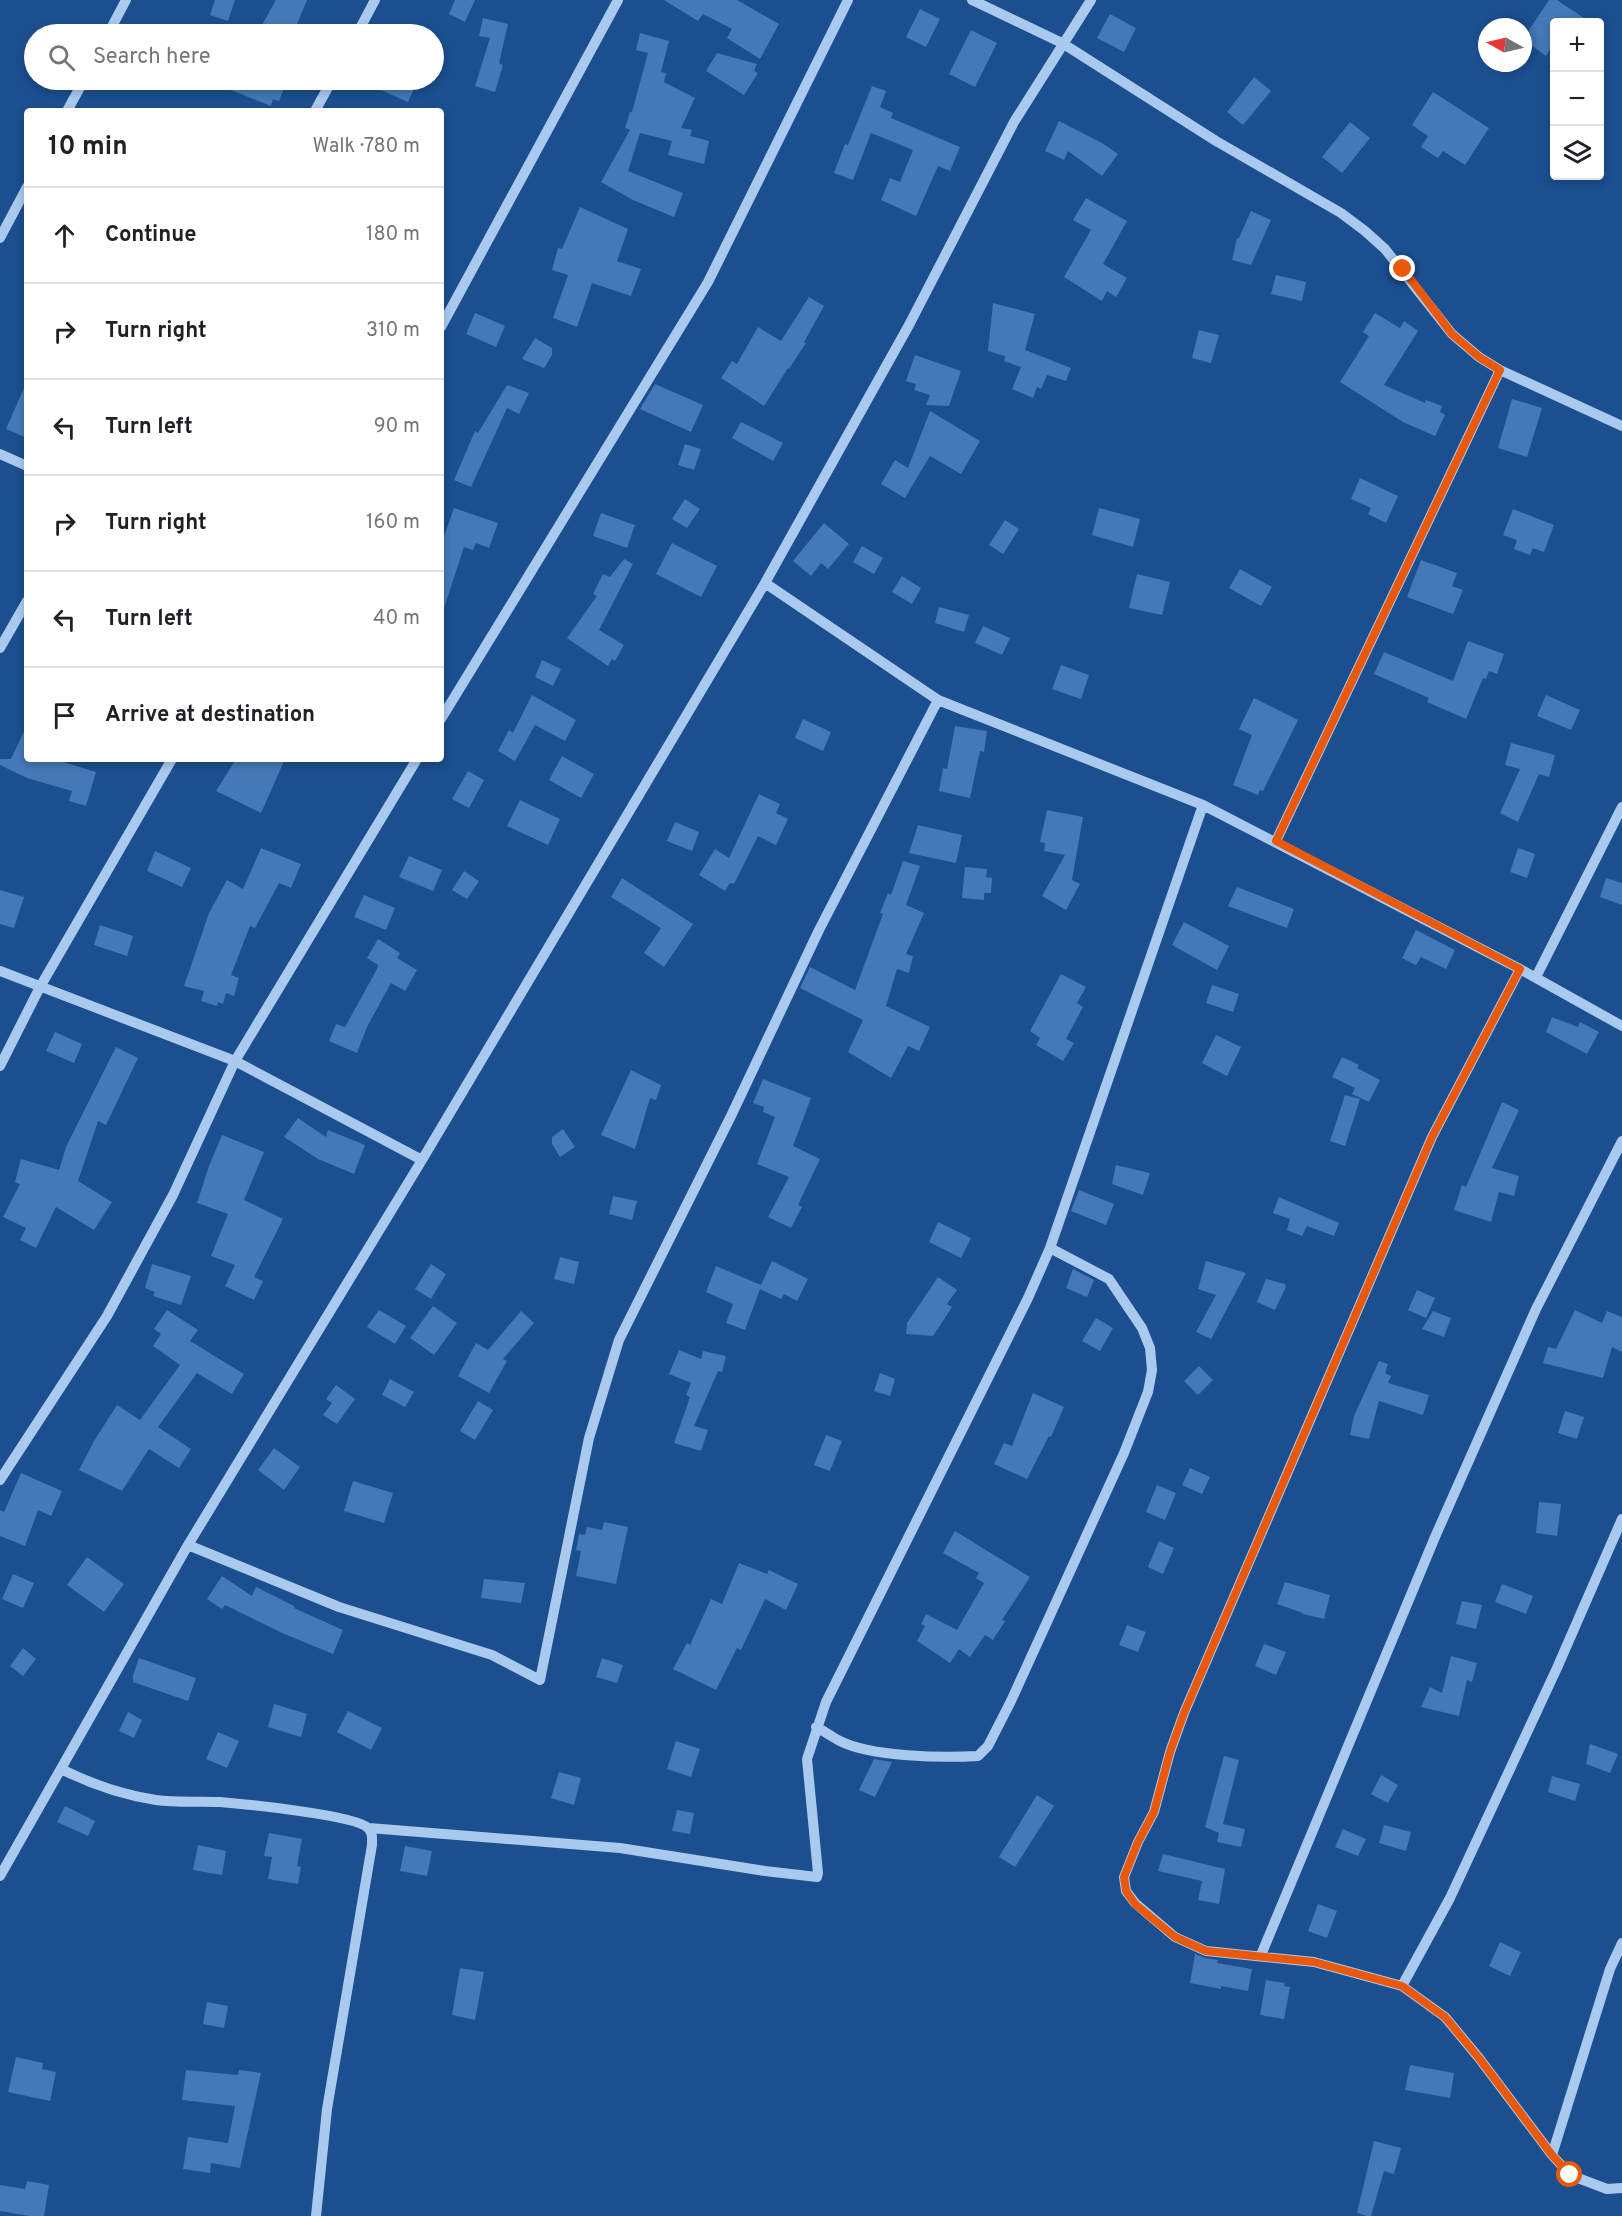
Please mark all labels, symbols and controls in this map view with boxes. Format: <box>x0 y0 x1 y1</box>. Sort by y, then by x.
north arrow <box>1478 18 1532 72</box>
map controls <box>1550 18 1604 180</box>
button: + <box>1550 18 1604 72</box>
search box <box>24 24 444 90</box>
icon: search <box>45 41 78 74</box>
text: Search here <box>93 44 211 71</box>
button: − <box>1550 72 1604 126</box>
button: layers <box>1550 126 1604 180</box>
text: 10 min <box>48 131 128 164</box>
text: Walk · 780 m <box>312 134 420 160</box>
icon: ahead <box>48 219 81 252</box>
text: Continue <box>105 222 196 249</box>
text: 180 m <box>366 222 420 248</box>
route end <box>1389 255 1415 281</box>
icon: right <box>48 315 81 348</box>
text: Turn right <box>105 318 207 345</box>
text: 310 m <box>366 318 420 344</box>
icon: left <box>48 411 81 444</box>
text: Turn left <box>105 414 193 441</box>
text: 90 m <box>374 414 420 440</box>
icon: right <box>48 507 81 540</box>
text: Turn right <box>105 510 207 537</box>
text: 160 m <box>366 510 420 536</box>
icon: left <box>48 603 81 636</box>
text: Turn left <box>105 606 193 633</box>
text: 40 m <box>373 606 420 632</box>
icon: arrive <box>48 699 81 732</box>
text: Arrive at destination <box>105 702 315 729</box>
route start <box>1556 2161 1582 2187</box>

